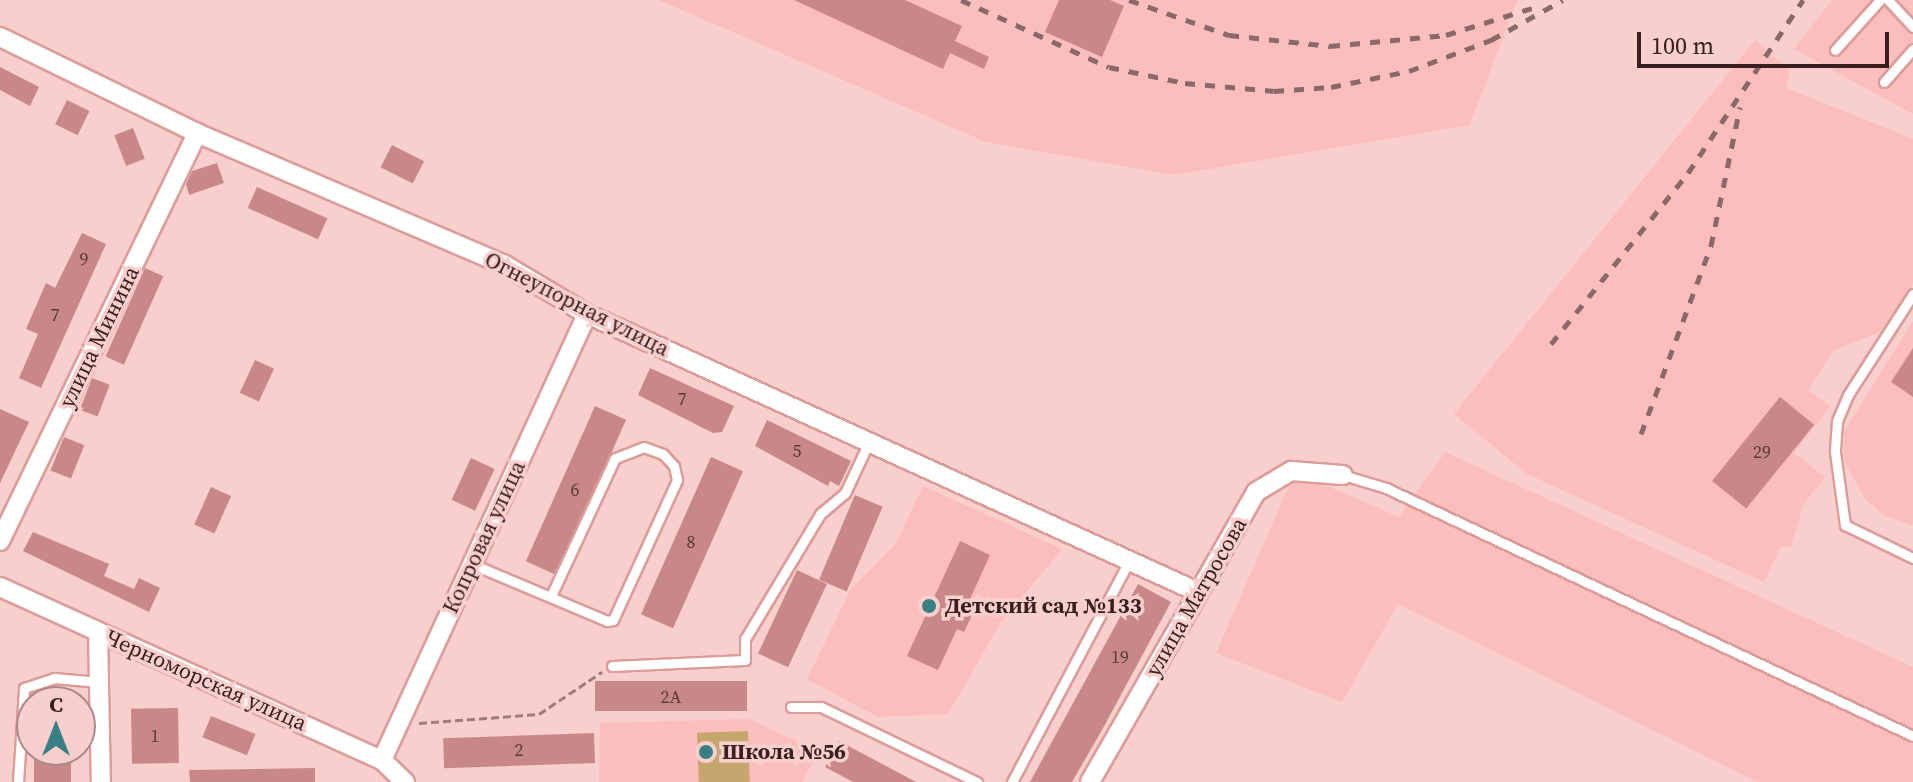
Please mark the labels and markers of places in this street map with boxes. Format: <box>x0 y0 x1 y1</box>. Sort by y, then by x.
place label: Детский сад №133 <box>945 593 1142 619</box>
marker: Детский сад №133 <box>920 597 938 615</box>
place label: Школа №56 <box>722 739 846 765</box>
marker: Школа №56 <box>697 743 715 761</box>

